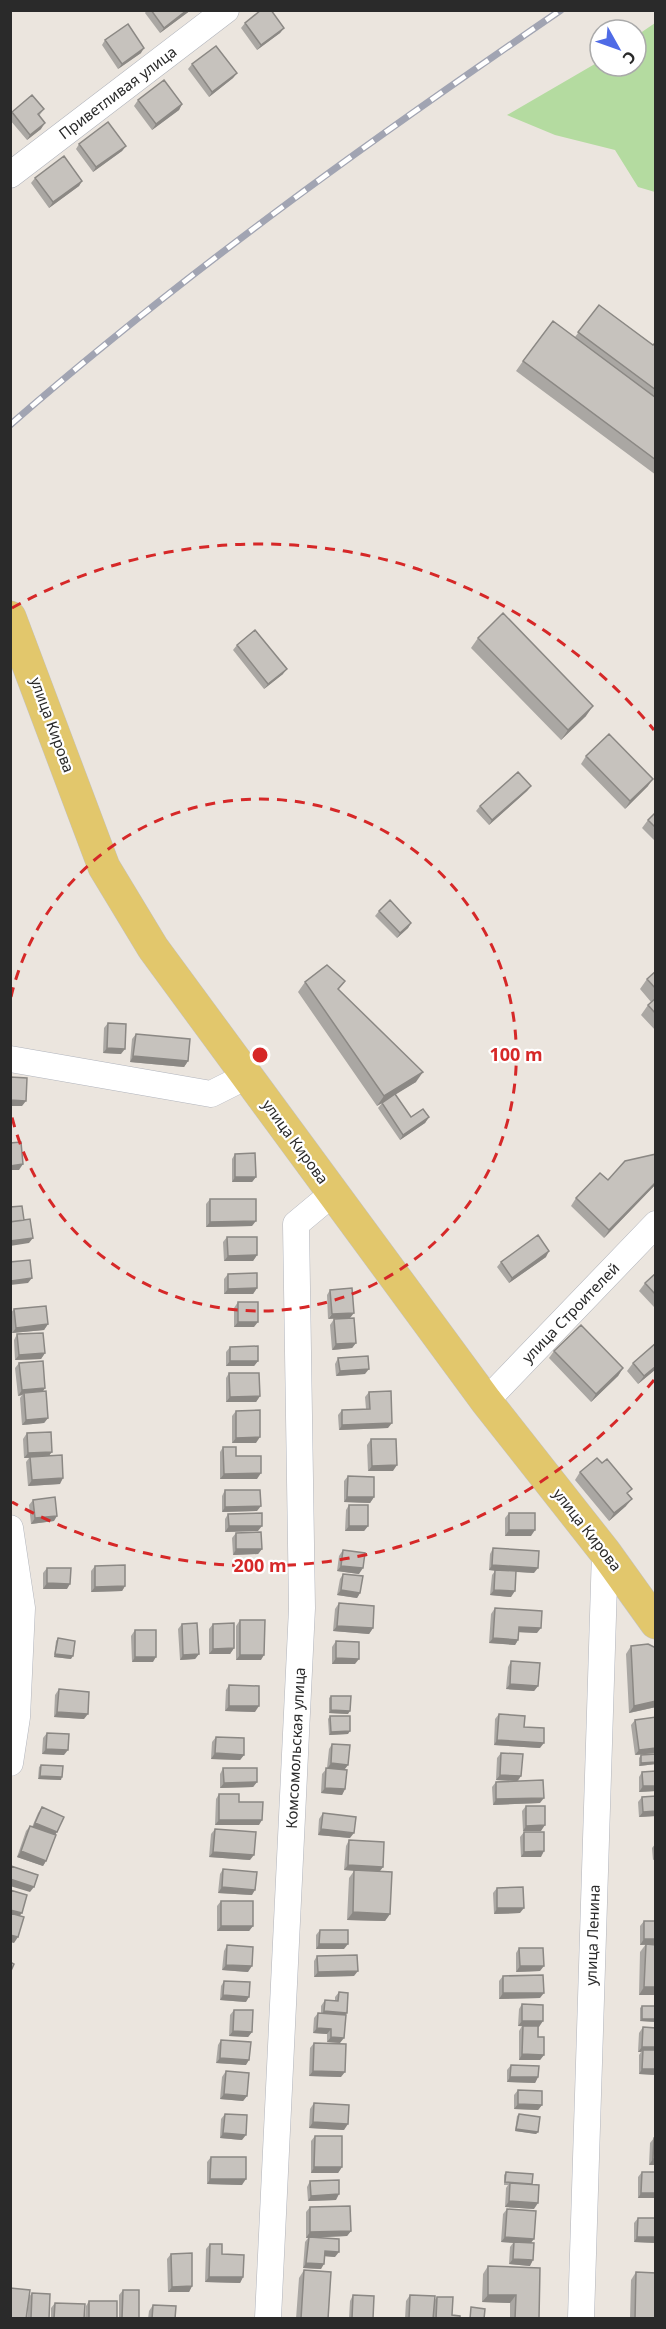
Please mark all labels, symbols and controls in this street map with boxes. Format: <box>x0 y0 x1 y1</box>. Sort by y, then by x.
north arrow <box>588 18 648 78</box>
street label: Приветливая улица <box>54 41 180 143</box>
text: С <box>618 47 641 69</box>
street label: улица Кирова <box>26 674 79 775</box>
text: 100 m <box>489 1042 543 1066</box>
centre of rings <box>250 1045 270 1065</box>
street label: улица Кирова <box>258 1095 333 1188</box>
street label: улица Строителей <box>517 1258 623 1367</box>
street label: улица Кирова <box>549 1484 626 1575</box>
text: 200 m <box>233 1553 287 1577</box>
street label: Комсомольская улица <box>281 1667 309 1829</box>
street label: улица Ленина <box>580 1884 604 1986</box>

